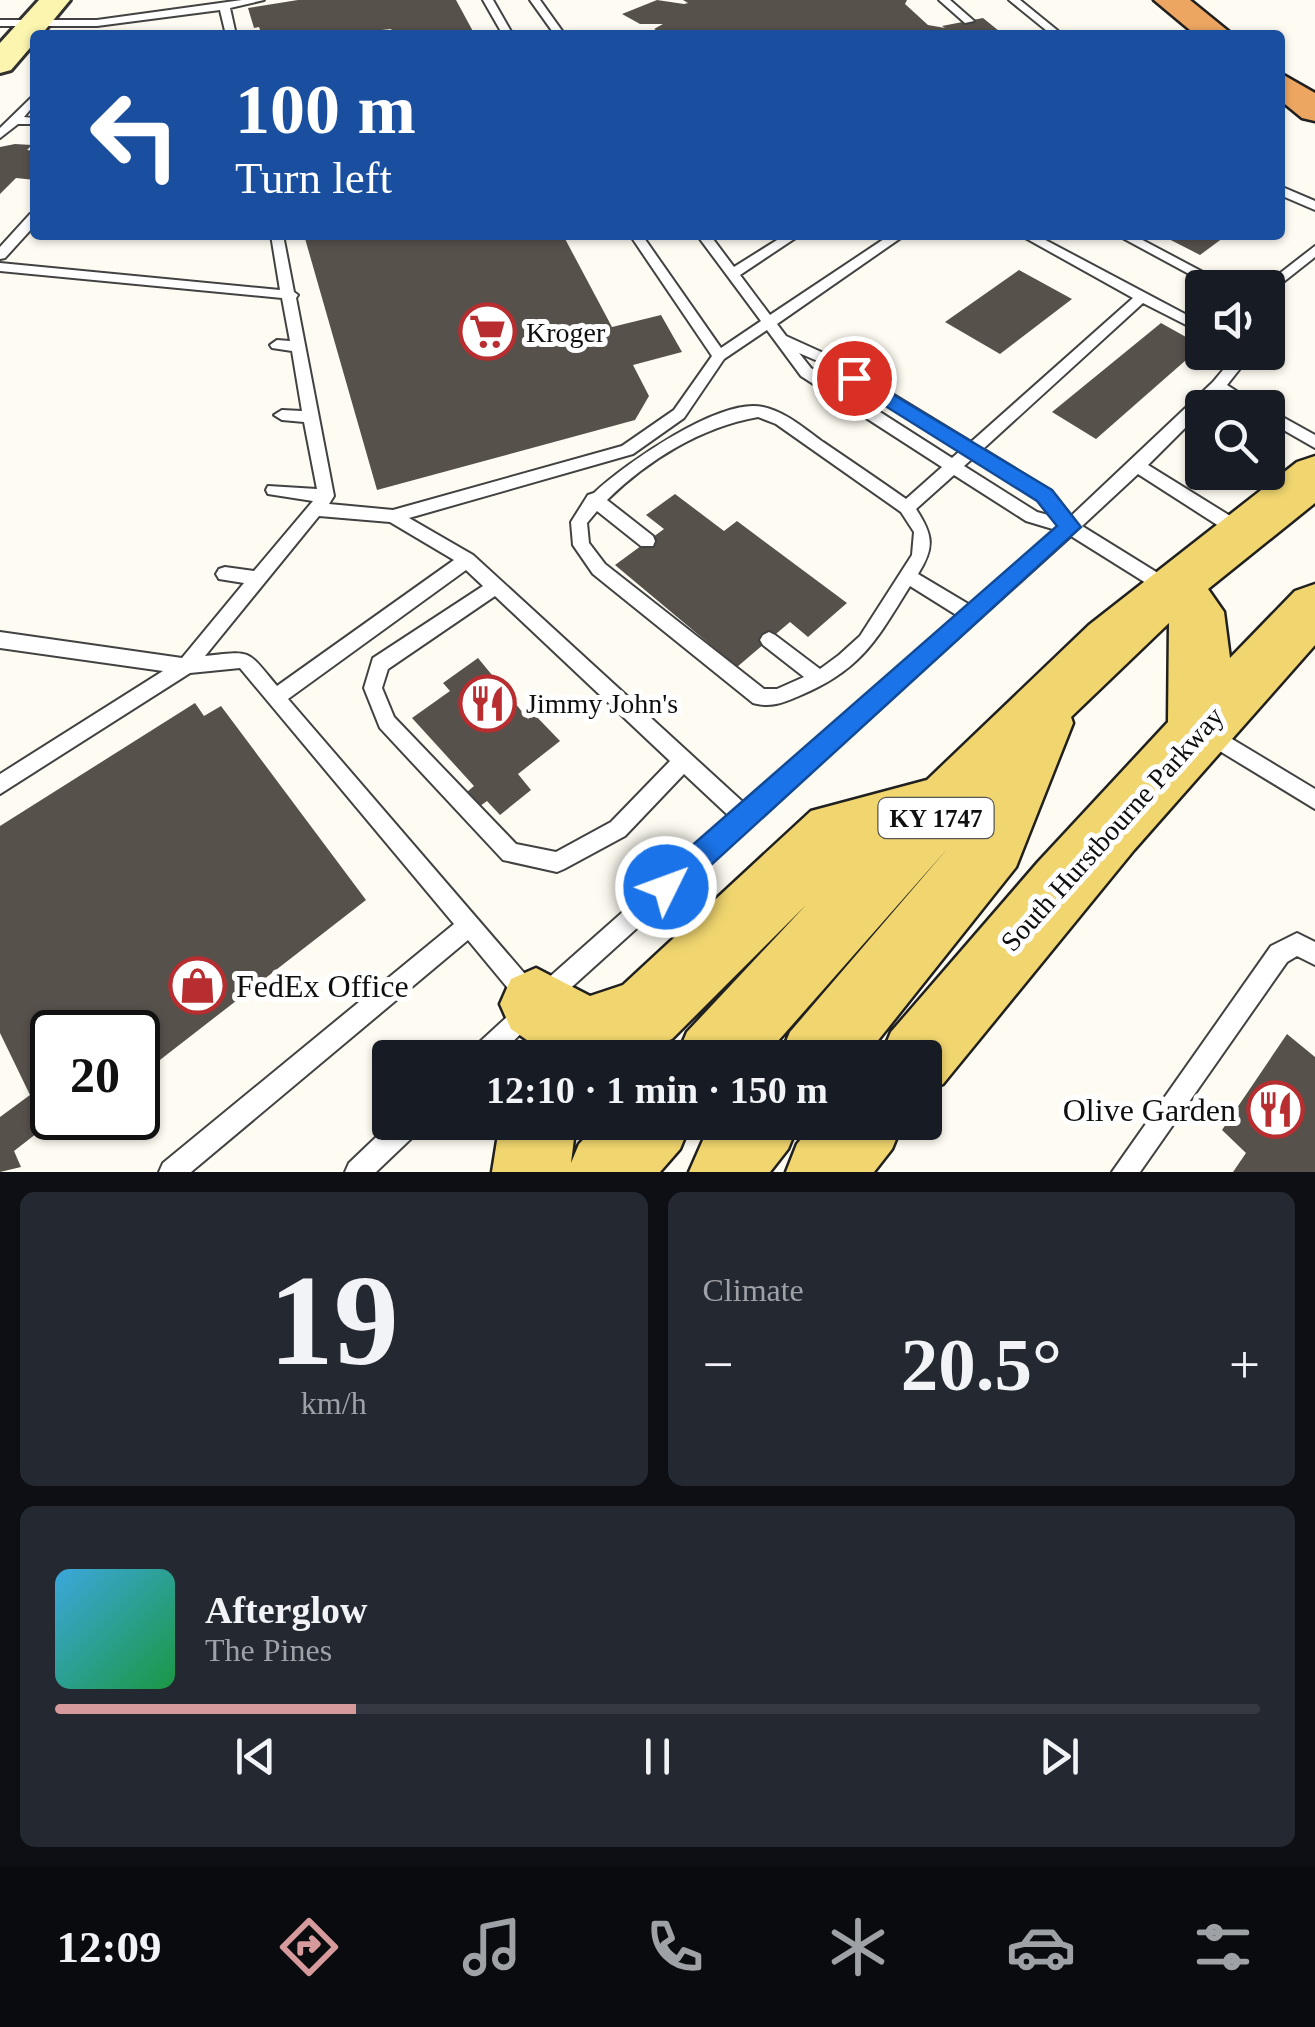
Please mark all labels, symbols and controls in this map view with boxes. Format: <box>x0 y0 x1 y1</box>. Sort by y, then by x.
icon: left <box>70 70 200 200</box>
text: 100 m <box>235 71 416 148</box>
text: Turn left <box>235 153 392 203</box>
map controls <box>1185 270 1285 490</box>
button: sound <box>1185 270 1285 370</box>
supermarket icon: Kroger <box>457 302 517 362</box>
place label: Kroger <box>526 317 606 348</box>
pin <box>812 336 897 421</box>
icon: arrive <box>827 351 882 406</box>
button: search <box>1185 390 1285 490</box>
restaurant icon: Jimmy John's <box>457 673 517 733</box>
place label: Jimmy John's <box>526 688 678 719</box>
street label: South Hurstbourne Parkway <box>994 701 1230 957</box>
road number: KY 1747 <box>878 798 994 838</box>
position arrow <box>614 835 718 939</box>
shop icon: FedEx Office <box>167 956 227 1016</box>
place label: FedEx Office <box>236 968 409 1004</box>
speed limit sign: 20 <box>30 1010 160 1140</box>
text: 12:10 · 1 min · 150 m <box>486 1069 828 1111</box>
restaurant icon: Olive Garden <box>1245 1080 1305 1140</box>
place label: Olive Garden <box>1063 1092 1236 1128</box>
text: 19 <box>269 1248 399 1392</box>
text: Climate <box>703 1272 804 1308</box>
text: 20.5° <box>901 1323 1062 1406</box>
text: − <box>703 1334 734 1395</box>
text: + <box>1229 1334 1260 1395</box>
text: km/h <box>301 1385 367 1421</box>
text: Afterglow <box>205 1589 367 1631</box>
text: The Pines <box>205 1632 332 1668</box>
icon: previous <box>228 1729 283 1784</box>
icon: pause <box>630 1729 685 1784</box>
icon: next <box>1032 1729 1087 1784</box>
icon: directions <box>274 1912 344 1982</box>
icon: music <box>457 1912 527 1982</box>
icon: phone <box>640 1912 710 1982</box>
icon: climate <box>823 1912 893 1982</box>
icon: car <box>1006 1912 1076 1982</box>
icon: filters <box>1188 1912 1258 1982</box>
text: 12:09 <box>56 1922 161 1972</box>

